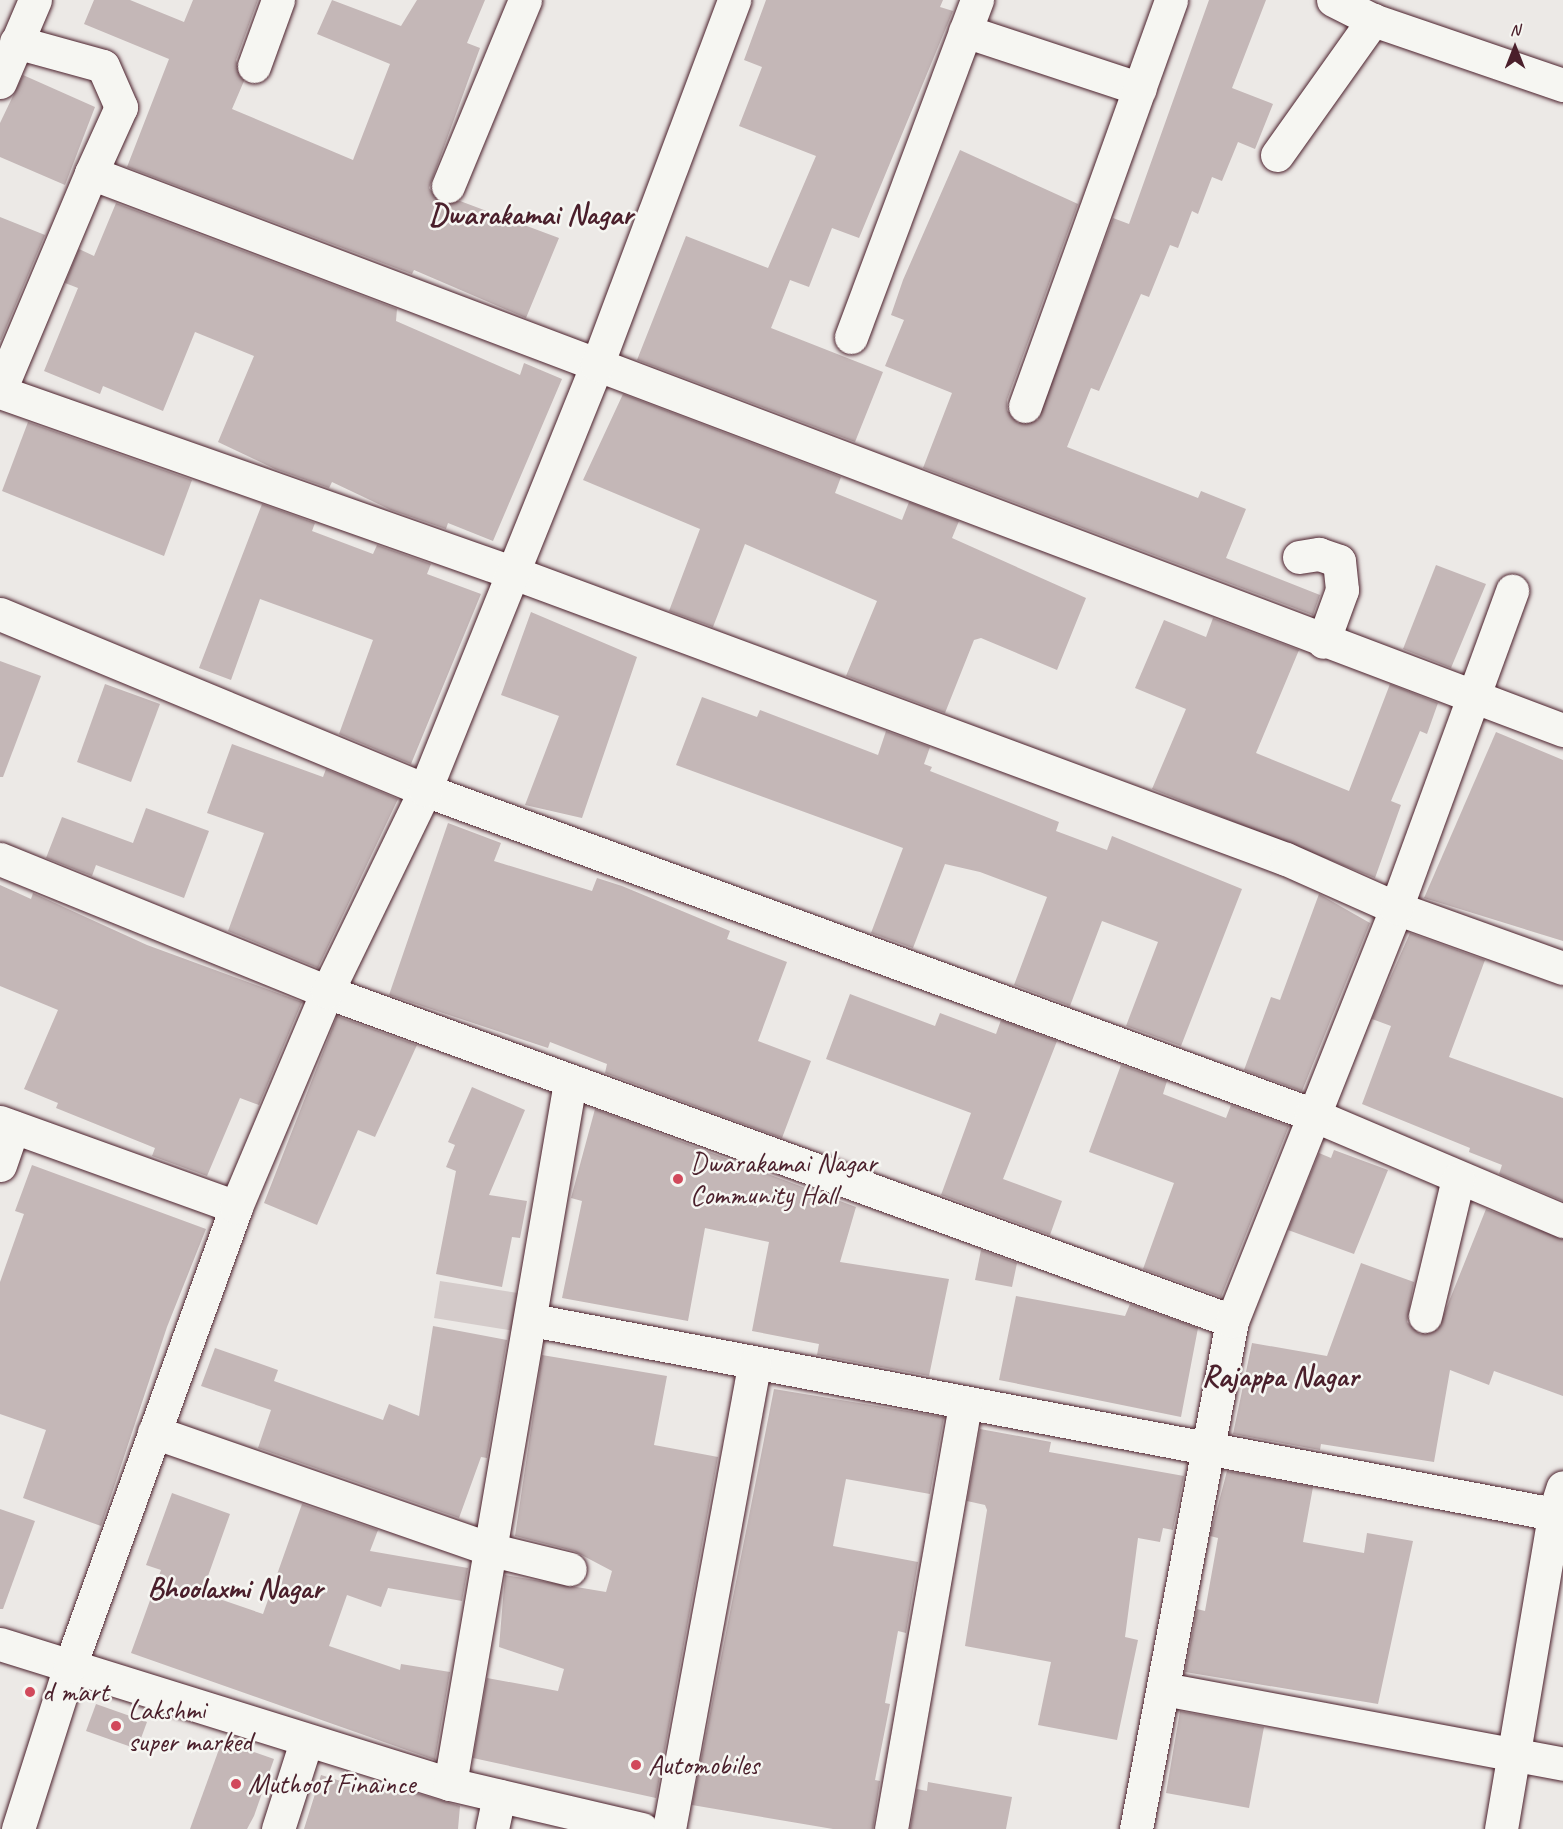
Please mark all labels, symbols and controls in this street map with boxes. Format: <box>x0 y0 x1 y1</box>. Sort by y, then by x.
north arrow <box>1485 18 1545 78</box>
text: N <box>1510 20 1520 40</box>
district label: Dwarakamai Nagar <box>429 196 633 232</box>
place label: Dwarakamai Nagar Community Hall <box>690 1146 877 1212</box>
marker: Dwarakamai Nagar Community Hall <box>671 1172 685 1186</box>
district label: Rajappa Nagar <box>1202 1358 1358 1394</box>
district label: Bhoolaxmi Nagar <box>147 1570 323 1606</box>
place label: d mart <box>42 1675 107 1709</box>
marker: d mart <box>23 1685 37 1699</box>
place label: Lakshmi super marked <box>128 1693 253 1759</box>
marker: Lakshmi super marked <box>109 1719 123 1733</box>
place label: Automobiles <box>648 1748 759 1782</box>
marker: Automobiles <box>629 1758 643 1772</box>
place label: Muthoot Finaince <box>248 1767 415 1801</box>
marker: Muthoot Finaince <box>229 1777 243 1791</box>

